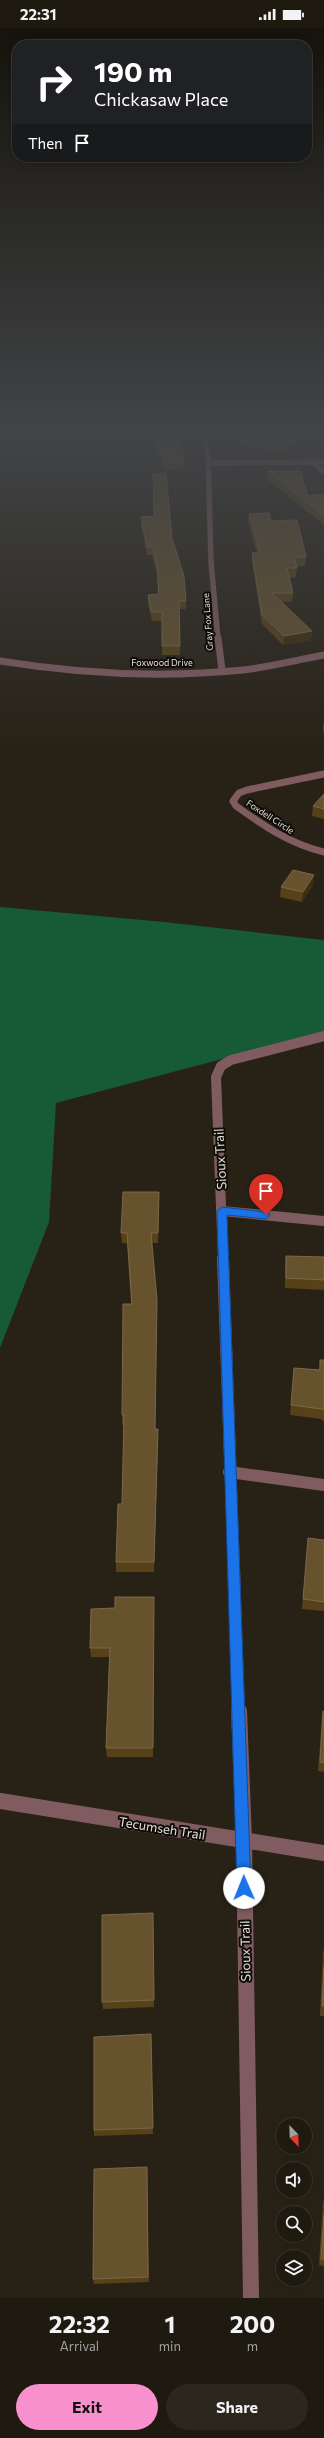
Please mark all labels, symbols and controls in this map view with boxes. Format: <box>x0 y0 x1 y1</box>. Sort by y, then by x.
text: 22:31 <box>20 5 57 23</box>
text: 190 m <box>94 54 172 88</box>
icon: right <box>28 56 80 108</box>
text: Chickasaw Place <box>94 88 228 110</box>
icon: arrive <box>71 132 93 154</box>
text: Then <box>28 134 63 152</box>
street label: Gray Fox Lane <box>200 593 215 651</box>
street label: Foxwood Drive <box>131 657 193 668</box>
street label: Foxdell Circle <box>244 797 296 836</box>
street label: Sioux Trail <box>210 1128 230 1190</box>
pin <box>249 1174 283 1215</box>
icon: arrive <box>255 1180 277 1202</box>
street label: Tecumseh Trail <box>117 1813 207 1843</box>
position arrow <box>223 1867 265 1909</box>
street label: Sioux Trail <box>236 1920 254 1982</box>
north arrow <box>276 2118 312 2154</box>
map controls <box>276 2118 312 2286</box>
button: sound <box>276 2162 312 2198</box>
button: search <box>276 2206 312 2242</box>
button: layers <box>276 2250 312 2286</box>
text: 22:32 <box>49 2309 110 2338</box>
text: 1 <box>164 2309 175 2338</box>
text: 200 <box>230 2309 275 2338</box>
text: Arrival <box>60 2338 99 2354</box>
text: min <box>159 2338 181 2354</box>
text: m <box>247 2338 258 2354</box>
button: Exit <box>16 2384 158 2430</box>
button: Share <box>166 2384 308 2430</box>

